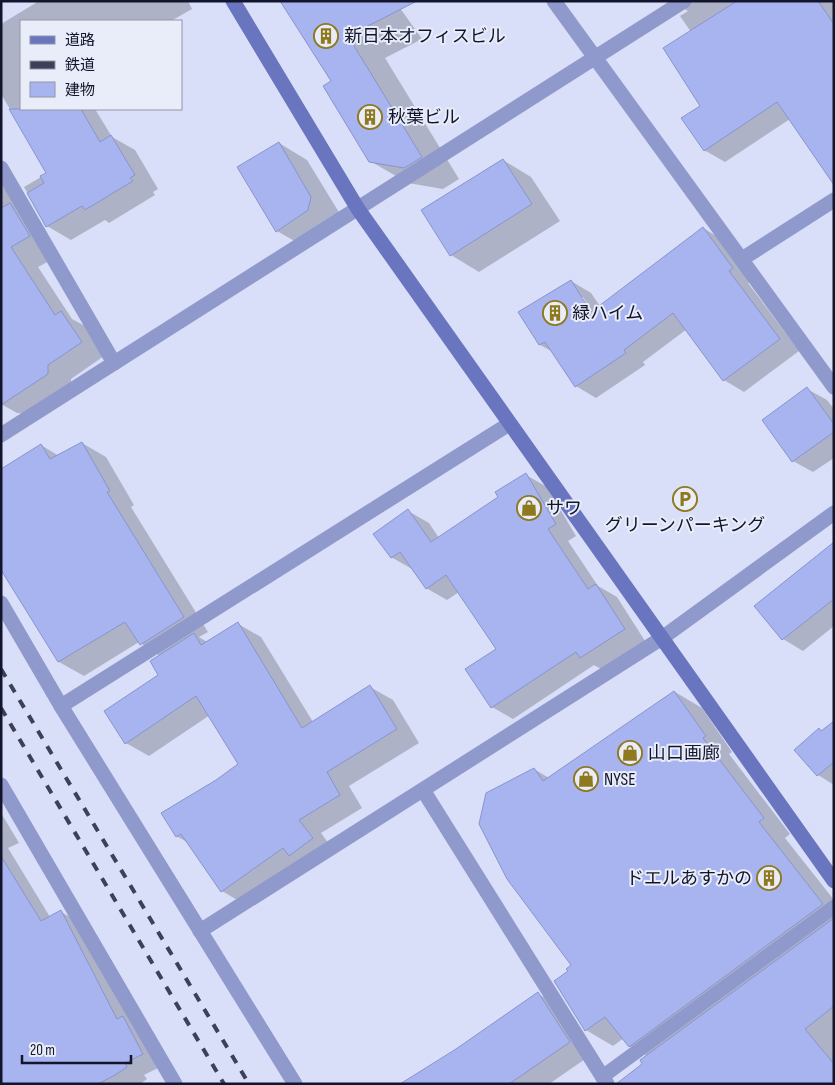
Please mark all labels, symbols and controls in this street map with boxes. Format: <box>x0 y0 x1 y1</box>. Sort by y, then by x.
legend <box>20 20 182 110</box>
building icon: 新日本オフィスビル <box>313 23 339 49</box>
place label: 新日本オフィスビル <box>344 26 506 47</box>
text: 道路 <box>65 31 95 50</box>
text: 鉄道 <box>65 56 95 75</box>
text: 建物 <box>65 81 95 100</box>
building icon: 秋葉ビル <box>357 104 383 130</box>
place label: 秋葉ビル <box>388 107 460 128</box>
building icon: 緑ハイム <box>542 300 568 326</box>
place label: 緑ハイム <box>572 303 643 324</box>
parking icon: グリーンパーキング <box>672 486 698 512</box>
shop icon: サワ <box>516 495 542 521</box>
place label: サワ <box>546 498 582 519</box>
place label: グリーンパーキング <box>605 515 765 536</box>
shop icon: 山口画廊 <box>617 740 643 766</box>
place label: 山口画廊 <box>648 743 720 764</box>
shop icon: NYSE <box>573 766 599 792</box>
place label: NYSE <box>604 769 636 790</box>
building icon: ドエルあすかの <box>756 865 782 891</box>
place label: ドエルあすかの <box>626 868 752 889</box>
scale bar <box>22 1032 131 1064</box>
text: 20 m <box>30 1041 55 1060</box>

